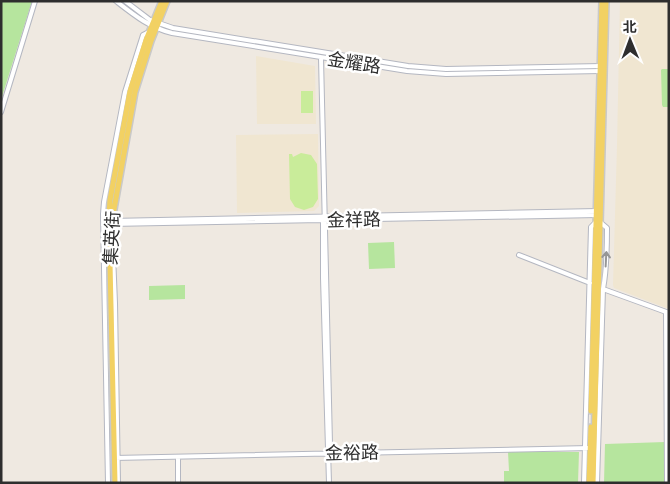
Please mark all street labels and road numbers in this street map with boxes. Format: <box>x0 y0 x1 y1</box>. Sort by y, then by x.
street label: 金耀路 <box>326 48 382 78</box>
street label: 金祥路 <box>327 209 381 231</box>
street label: 集英街 <box>100 210 124 266</box>
street label: 金裕路 <box>325 442 379 464</box>

